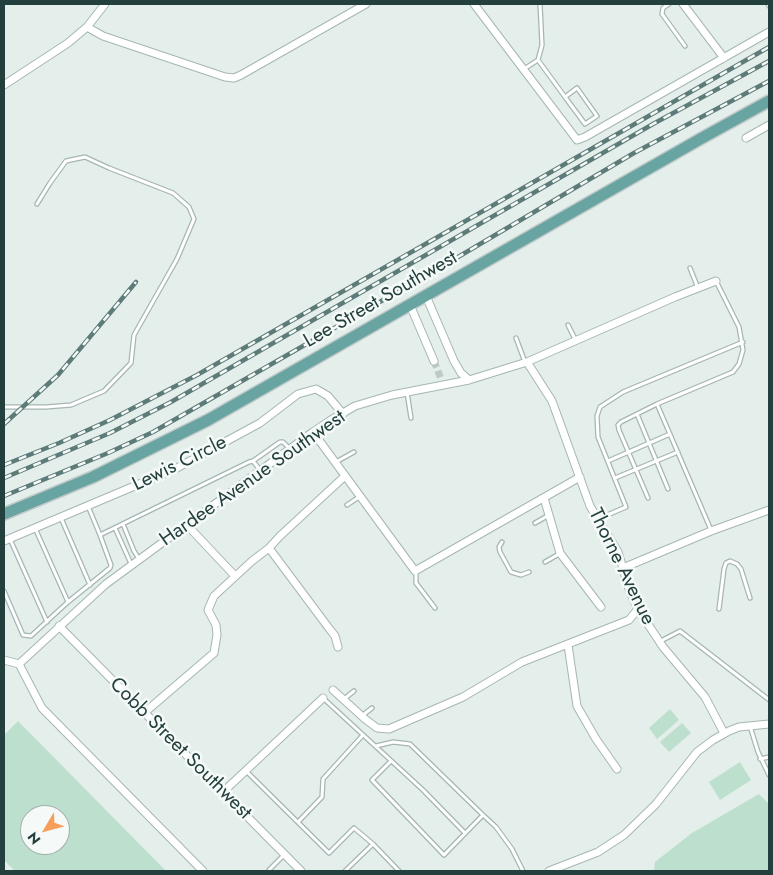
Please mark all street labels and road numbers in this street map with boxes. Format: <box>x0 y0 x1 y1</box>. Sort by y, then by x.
street label: Lee Street Southwest <box>300 246 462 354</box>
street label: Hardee Avenue Southwest <box>156 406 350 552</box>
street label: Lewis Circle <box>129 431 231 497</box>
street label: Thorne Avenue <box>582 505 660 629</box>
street label: Cobb Street Southwest <box>104 673 256 825</box>

